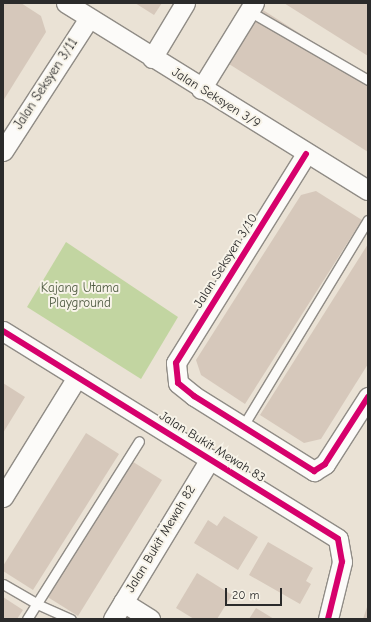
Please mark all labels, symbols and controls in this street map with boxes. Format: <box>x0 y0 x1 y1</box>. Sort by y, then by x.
street label: Jalan Seksyen 3/11 <box>11 36 81 132</box>
street label: Jalan Seksyen 3/9 <box>169 64 263 132</box>
street label: Jalan Seksyen 3/10 <box>191 211 261 311</box>
park label: Kajang Utama Playground <box>41 281 119 312</box>
street label: Jalan Bukit Mewah 83 <box>156 408 268 486</box>
street label: Jalan Bukit Mewah 82 <box>123 483 199 595</box>
scale bar <box>227 580 284 606</box>
text: 20 m <box>232 588 260 602</box>

